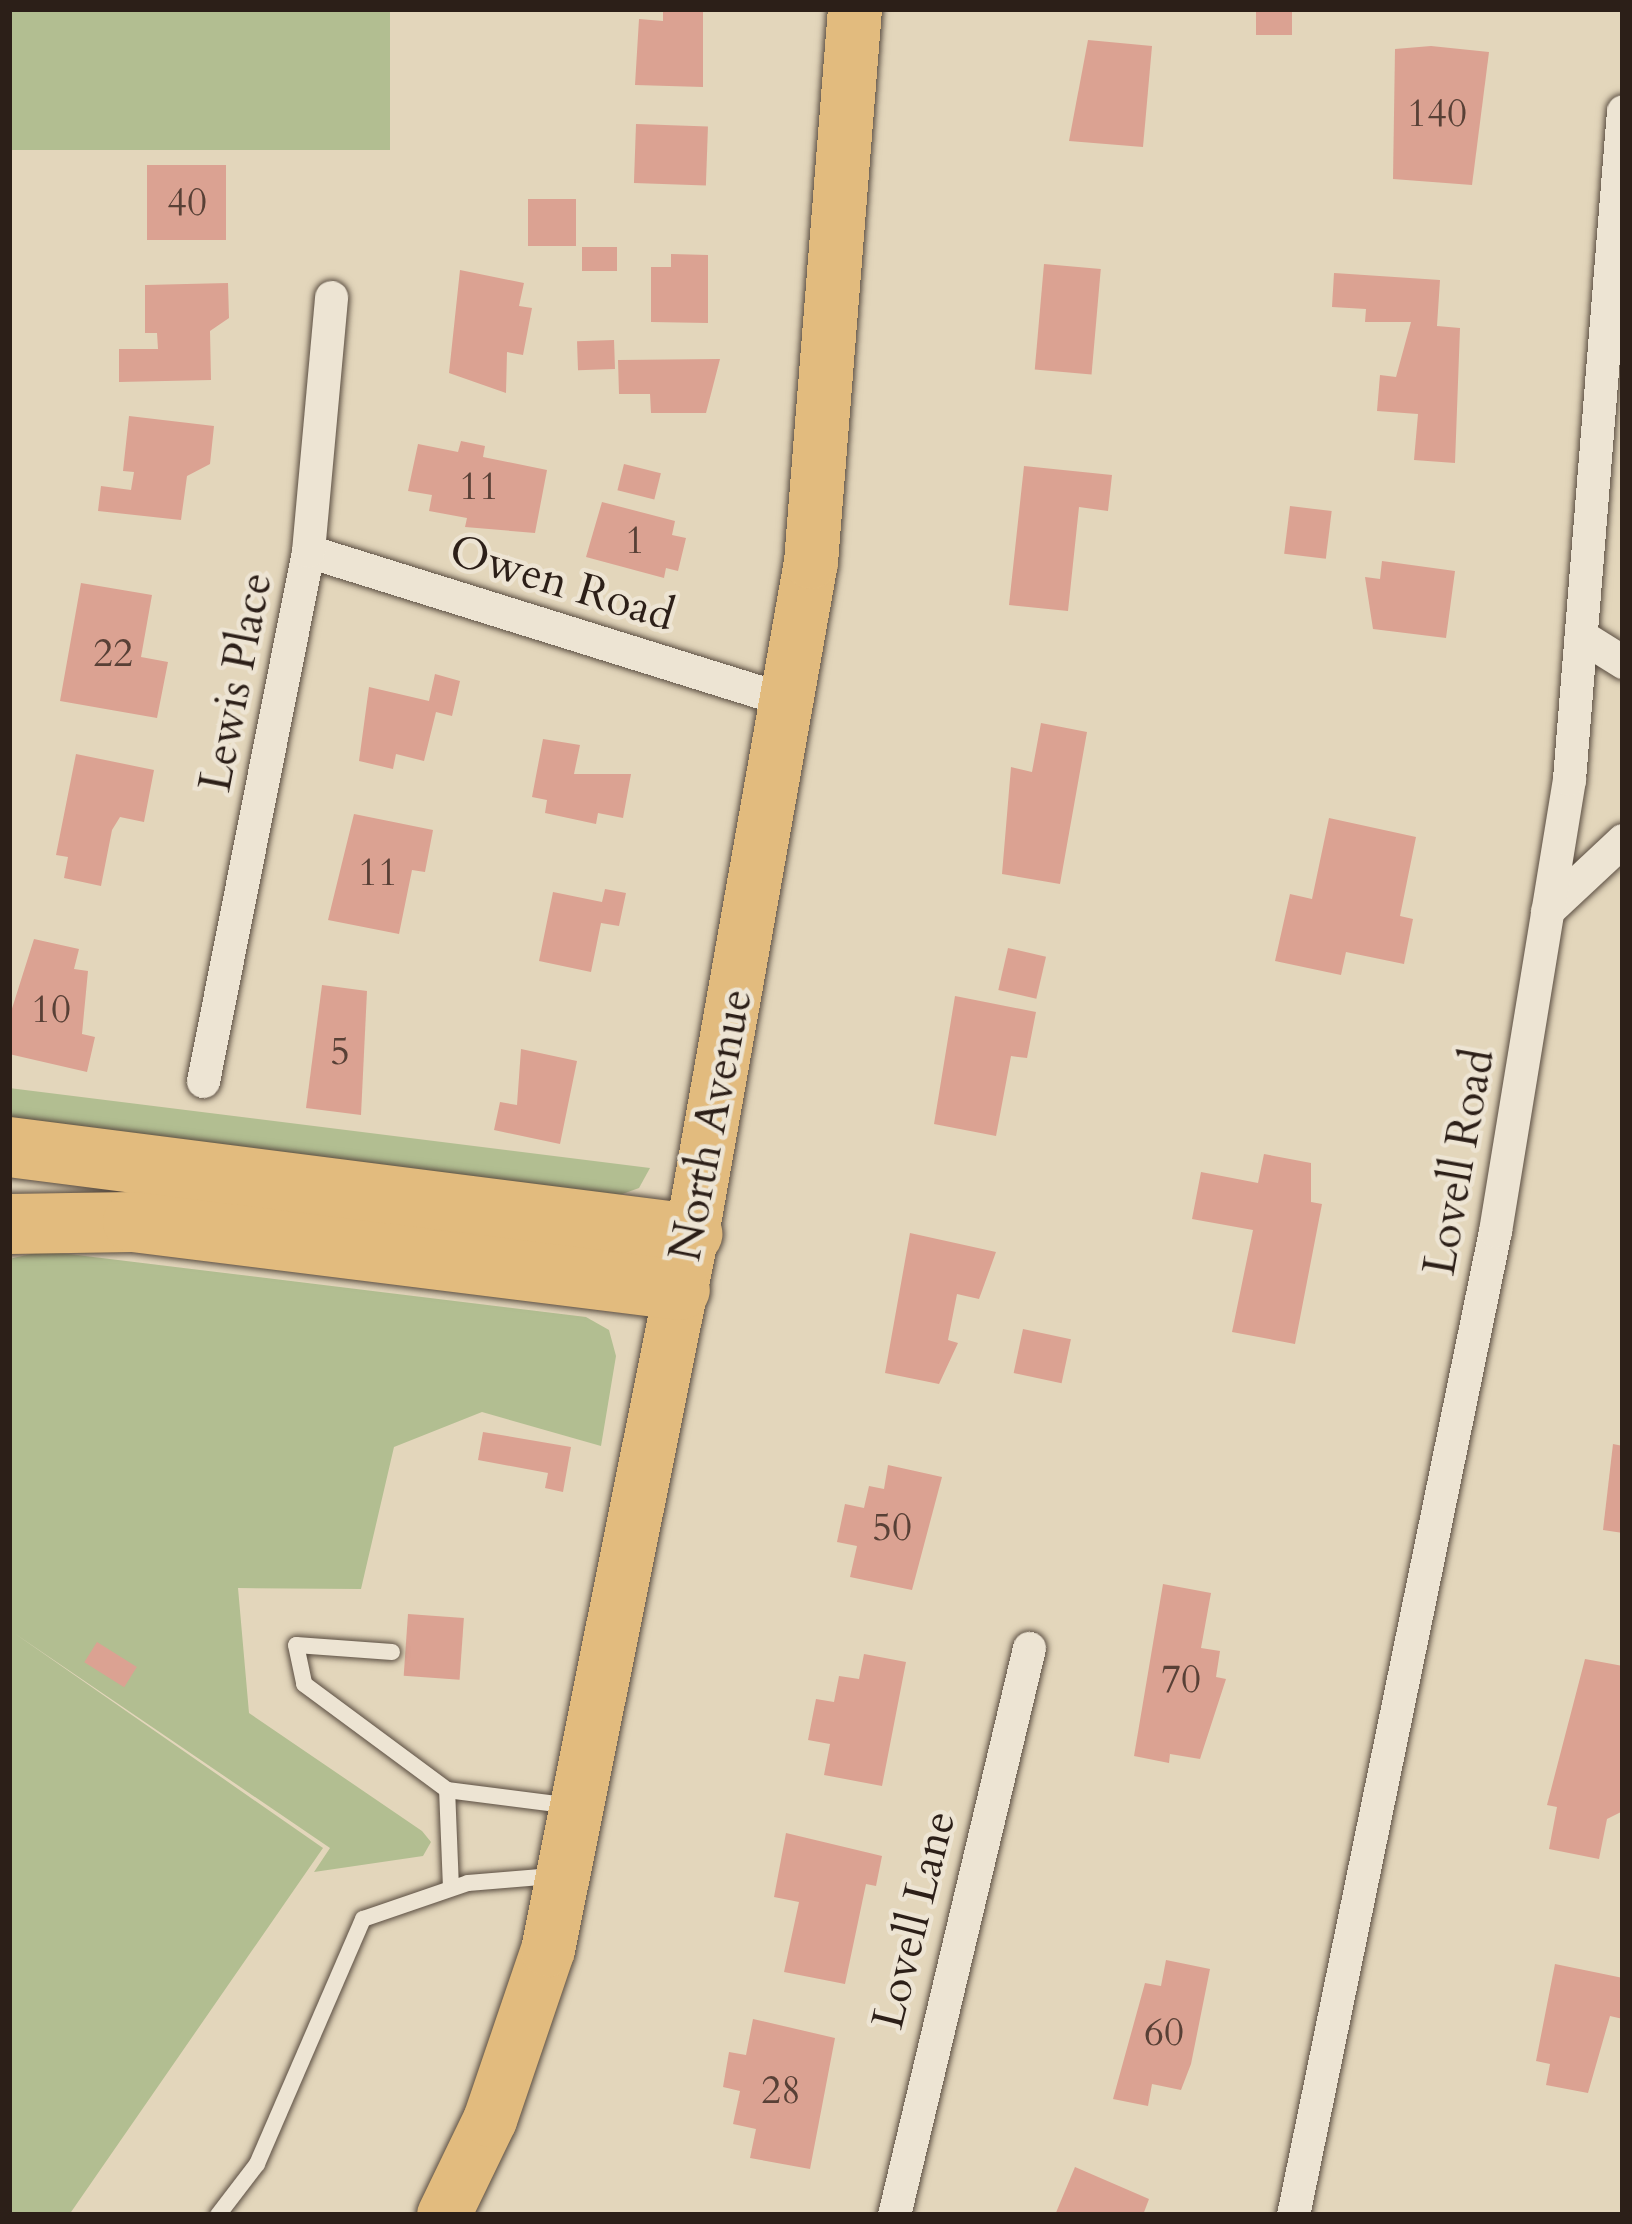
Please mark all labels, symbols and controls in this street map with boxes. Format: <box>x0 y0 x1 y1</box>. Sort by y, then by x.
house number: 140 <box>1407 91 1467 137</box>
house number: 40 <box>167 180 207 226</box>
house number: 11 <box>459 464 499 510</box>
house number: 1 <box>625 518 645 564</box>
street label: Owen Road <box>443 523 681 643</box>
street label: Lewis Place <box>188 568 284 796</box>
house number: 22 <box>93 631 133 677</box>
house number: 11 <box>358 850 398 896</box>
street label: North Avenue <box>658 984 764 1266</box>
house number: 10 <box>31 987 71 1033</box>
house number: 5 <box>330 1029 350 1075</box>
street label: Lovell Road <box>1413 1045 1505 1279</box>
house number: 50 <box>872 1505 912 1551</box>
house number: 70 <box>1161 1657 1201 1703</box>
street label: Lovell Lane <box>861 1806 967 2034</box>
house number: 60 <box>1144 2010 1184 2056</box>
house number: 28 <box>761 2068 801 2114</box>

